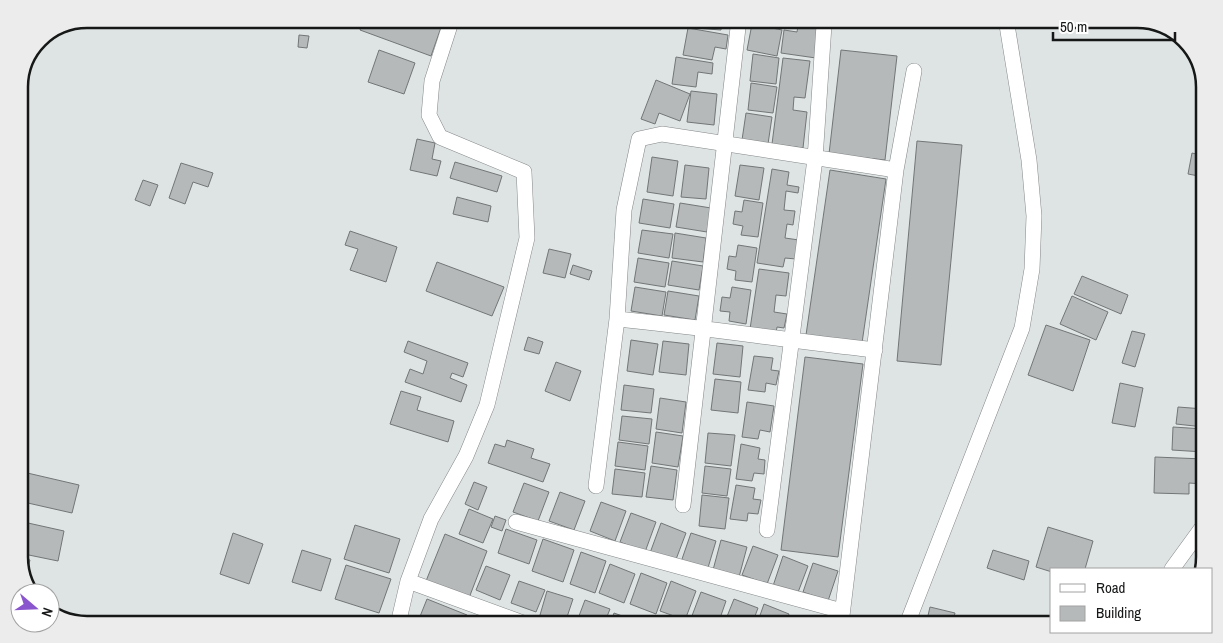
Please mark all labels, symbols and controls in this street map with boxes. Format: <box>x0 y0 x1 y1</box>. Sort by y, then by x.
scale bar <box>1053 10 1176 42</box>
text: 50 m <box>1060 16 1087 37</box>
legend <box>1050 568 1213 633</box>
text: Road <box>1096 577 1125 598</box>
north arrow <box>10 583 60 633</box>
text: Building <box>1096 602 1141 623</box>
text: N <box>37 605 57 619</box>

